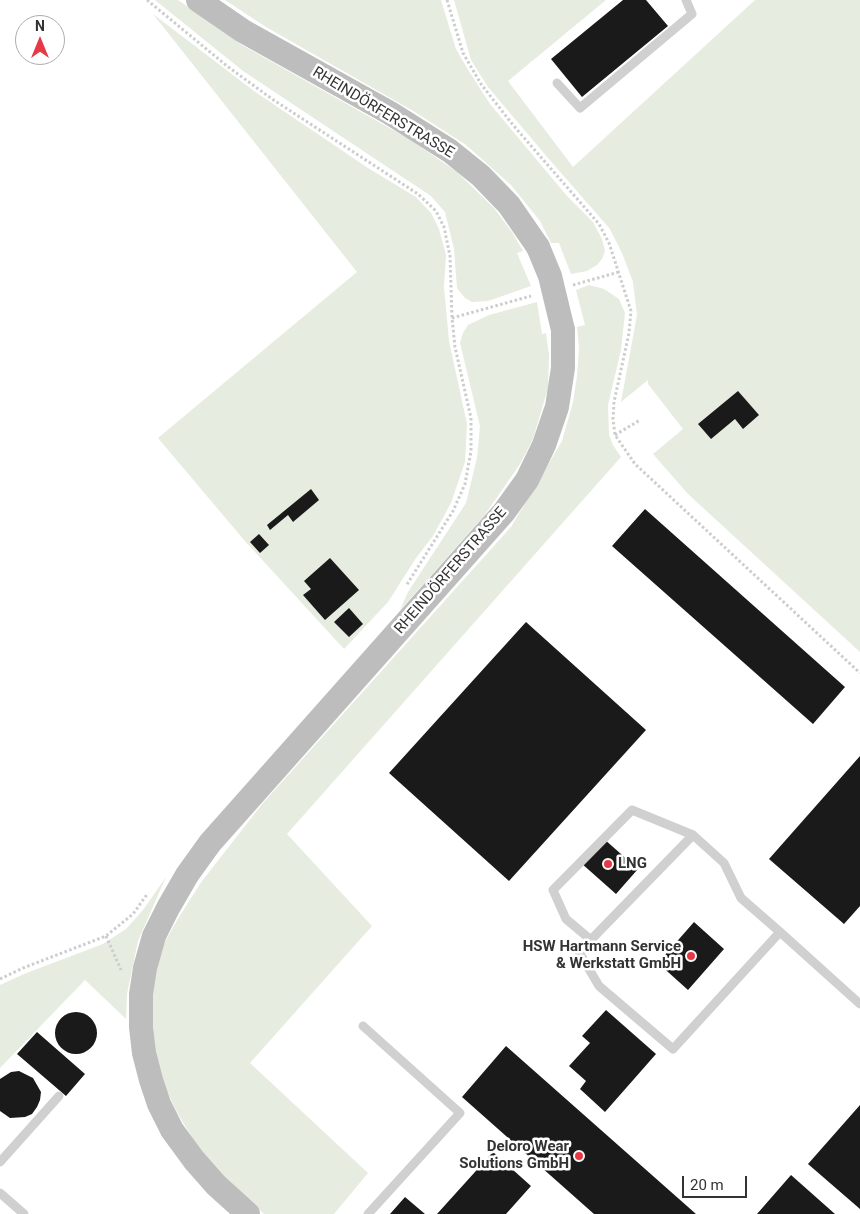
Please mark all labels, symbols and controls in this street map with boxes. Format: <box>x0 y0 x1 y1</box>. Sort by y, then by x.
north arrow <box>15 15 65 65</box>
text: N <box>35 18 45 34</box>
street label: RHEINDÖRFERSTRASSE <box>309 64 457 162</box>
street label: RHEINDÖRFERSTRASSE <box>391 504 511 638</box>
place label: LNG <box>618 855 647 873</box>
marker: LNG <box>602 858 614 870</box>
place label: HSW Hartmann Service & Werkstatt GmbH <box>523 938 681 973</box>
marker: HSW Hartmann Service & Werkstatt GmbH <box>685 950 697 962</box>
place label: Deloro Wear Solutions GmbH <box>459 1138 569 1173</box>
marker: Deloro Wear Solutions GmbH <box>573 1150 585 1162</box>
scale bar <box>685 1166 750 1198</box>
text: 20 m <box>690 1176 724 1194</box>

